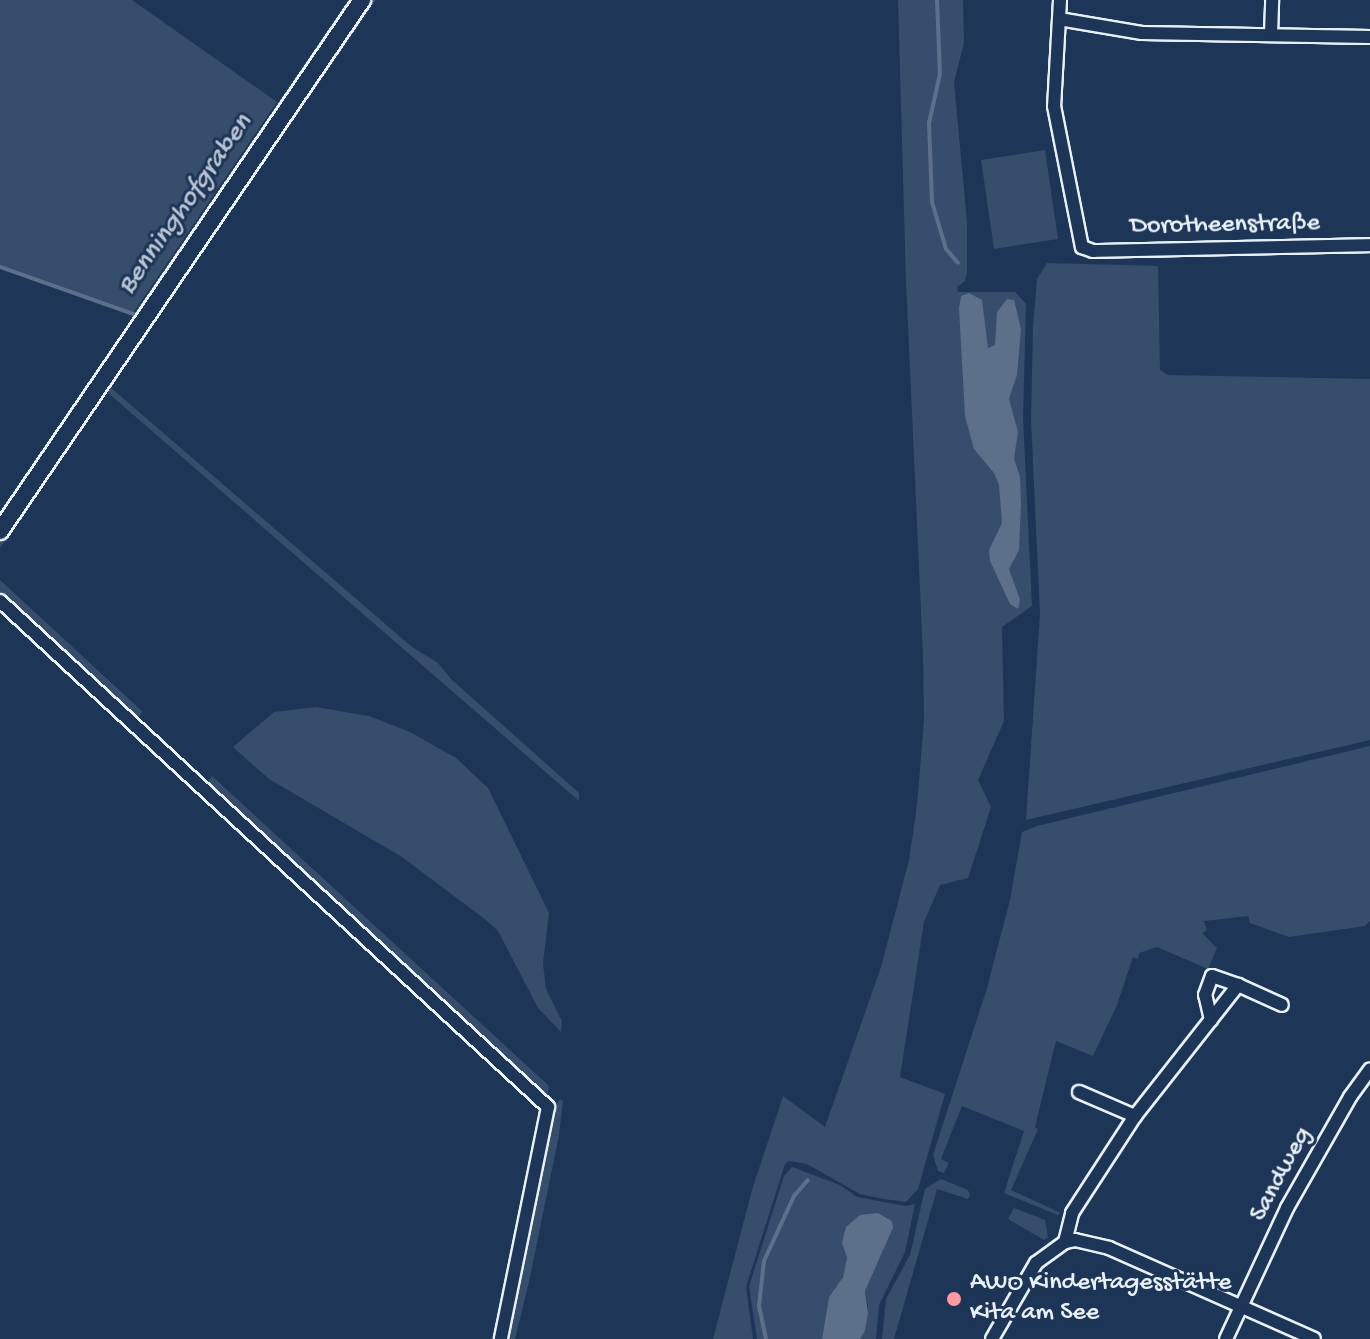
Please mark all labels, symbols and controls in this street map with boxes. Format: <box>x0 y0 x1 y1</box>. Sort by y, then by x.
water label: Benninghofgraben <box>111 108 261 302</box>
street label: Dorotheenstraße <box>1130 209 1320 243</box>
street label: Sandweg <box>1244 1122 1320 1228</box>
place label: AWO Kindertagesstätte Kita am See <box>970 1268 1232 1330</box>
marker: AWO Kindertagesstätte Kita am See <box>945 1290 963 1308</box>

